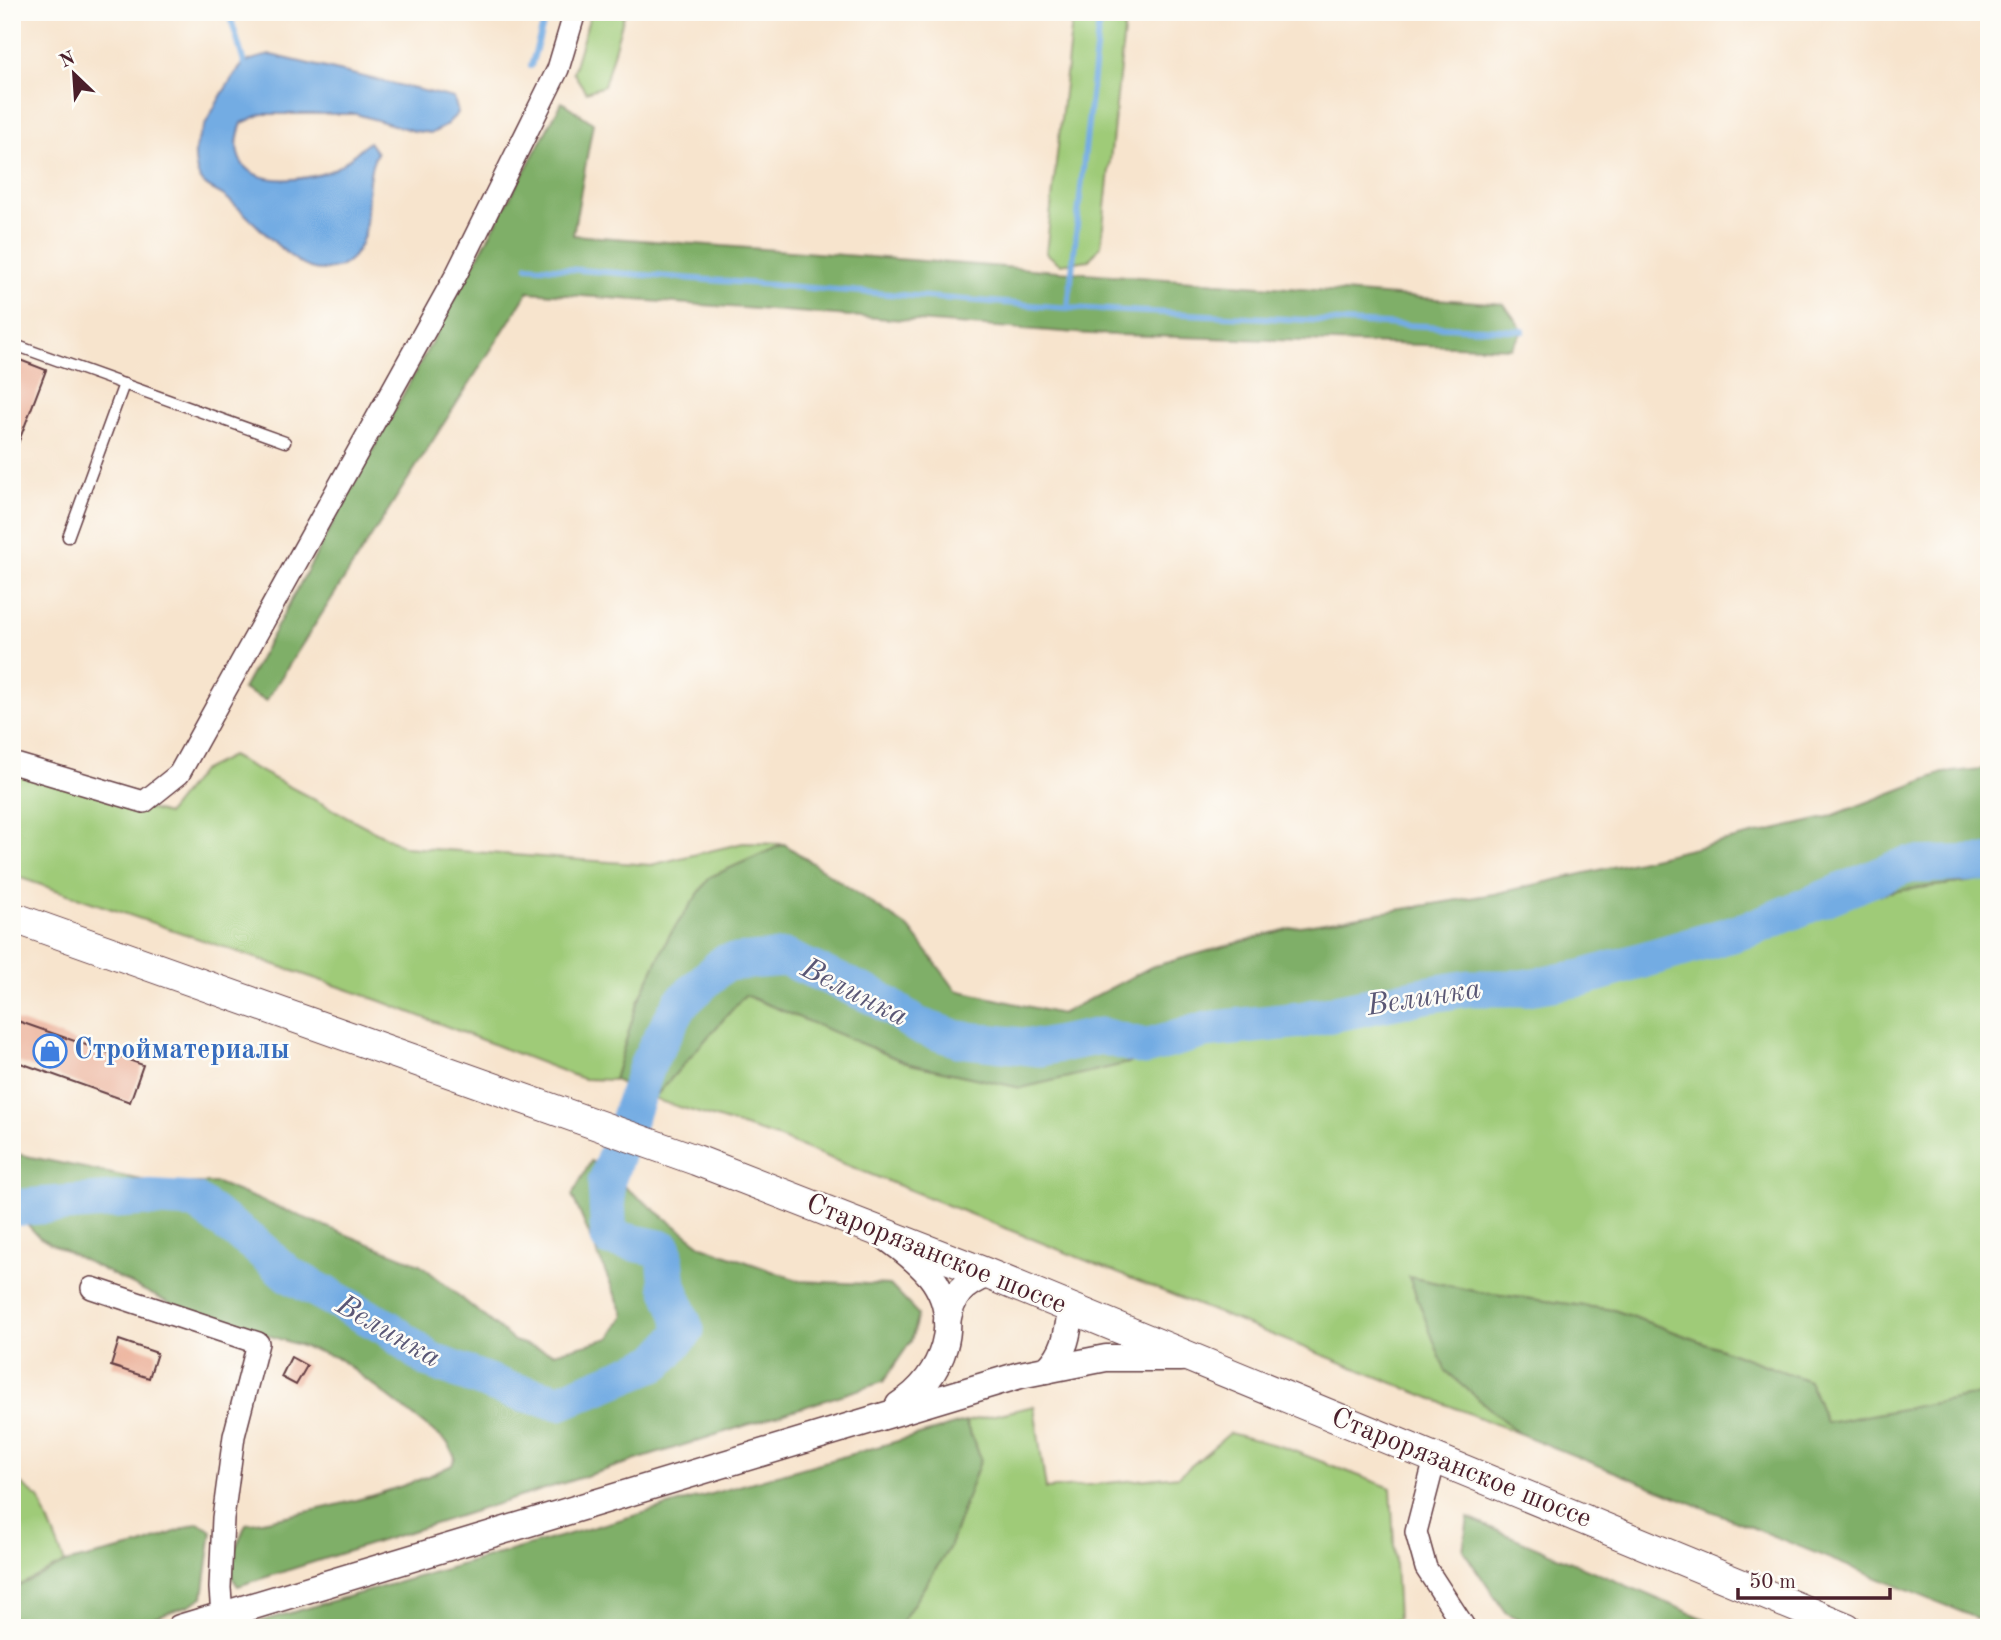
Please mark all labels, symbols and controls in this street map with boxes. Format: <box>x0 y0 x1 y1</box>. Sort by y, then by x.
north arrow <box>38 38 108 108</box>
text: N <box>57 49 79 73</box>
water label: Велинка <box>795 953 912 1033</box>
water label: Велинка <box>1364 974 1483 1022</box>
shop icon: Стройматериалы <box>31 1032 69 1070</box>
place label: Стройматериалы <box>74 1036 290 1065</box>
street label: Старорязанское шоссе <box>802 1190 1070 1320</box>
water label: Велинка <box>330 1290 445 1374</box>
street label: Старорязанское шоссе <box>1327 1404 1595 1534</box>
scale bar <box>1738 1556 1891 1600</box>
text: 50 m <box>1749 1572 1796 1593</box>

